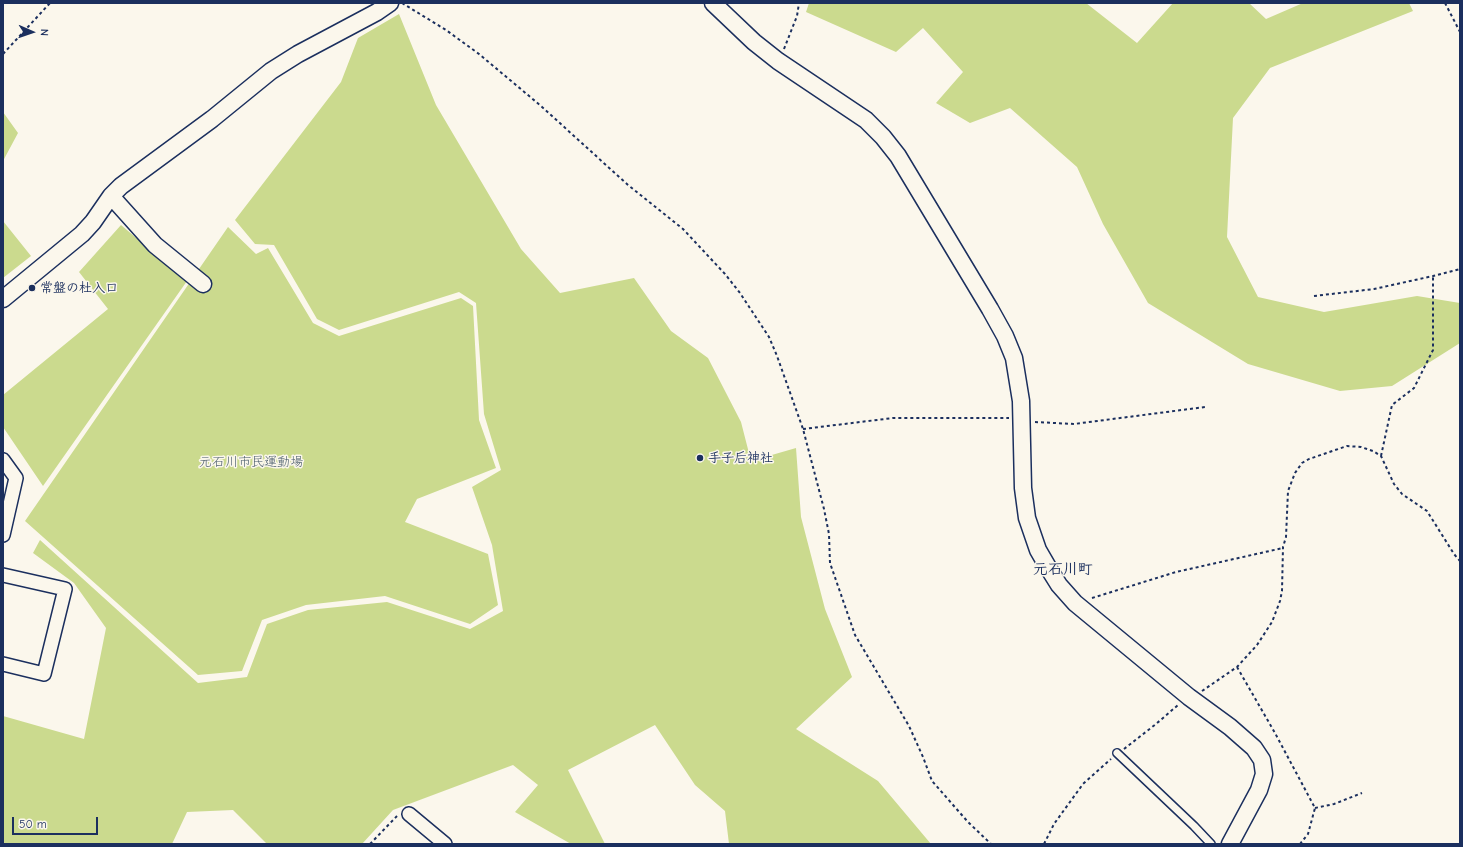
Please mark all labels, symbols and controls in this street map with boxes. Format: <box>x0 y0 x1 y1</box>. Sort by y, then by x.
north arrow <box>12 12 52 52</box>
text: N <box>38 29 51 36</box>
place label: 常盤の杜入口 <box>40 280 118 296</box>
marker: 常盤の杜入口 <box>27 283 37 293</box>
place label: 手子后神社 <box>708 450 773 466</box>
marker: 手子后神社 <box>695 453 705 463</box>
park label: 元石川市民運動場 <box>199 454 303 470</box>
district label: 元石川町 <box>1033 561 1093 579</box>
scale bar <box>14 809 100 835</box>
text: 50 m <box>19 817 47 831</box>

